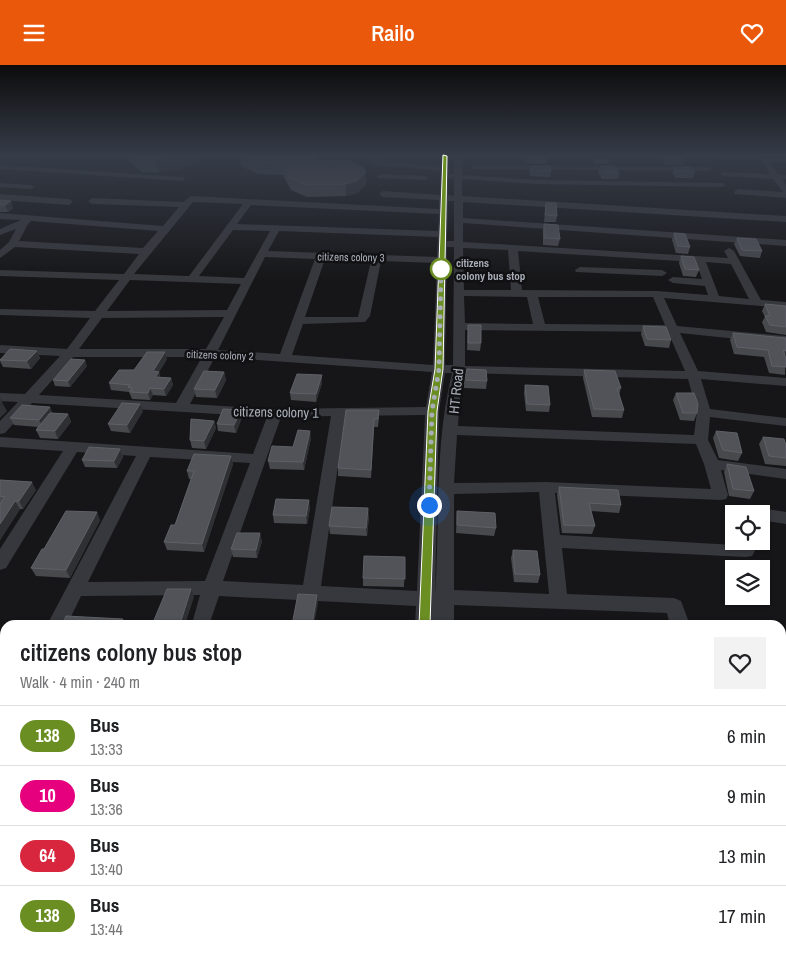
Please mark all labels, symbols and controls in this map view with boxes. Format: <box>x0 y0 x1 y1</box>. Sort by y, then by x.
text: Railo <box>371 18 415 48</box>
icon: menu <box>20 19 48 47</box>
icon: heart <box>738 19 766 47</box>
street label: citizens colony 3 <box>317 249 385 265</box>
place label: citizens colony bus stop <box>456 256 526 283</box>
marker: citizens colony bus stop <box>430 258 452 280</box>
street label: citizens colony 2 <box>186 347 254 363</box>
street label: HT Road <box>445 367 467 415</box>
street label: citizens colony 1 <box>233 402 320 422</box>
your location <box>417 493 442 518</box>
map controls <box>725 505 770 605</box>
button: locate <box>725 505 770 550</box>
button: layers <box>725 560 770 605</box>
text: citizens colony bus stop <box>20 636 242 668</box>
button: heart <box>714 637 766 689</box>
text: Walk · 4 min · 240 m <box>20 671 140 693</box>
text: Bus <box>90 712 119 738</box>
text: 138 <box>35 723 60 748</box>
text: 6 min <box>727 723 766 749</box>
text: 13:33 <box>90 738 123 760</box>
text: Bus <box>90 772 119 798</box>
text: 10 <box>39 783 56 808</box>
text: 9 min <box>727 783 766 809</box>
text: 13:36 <box>90 798 123 820</box>
text: Bus <box>90 832 119 858</box>
text: 64 <box>39 843 56 868</box>
text: 13 min <box>718 843 766 869</box>
text: 13:40 <box>90 858 123 880</box>
text: Bus <box>90 892 119 918</box>
text: 138 <box>35 903 60 928</box>
text: 17 min <box>718 903 766 929</box>
text: 13:44 <box>90 918 123 940</box>

